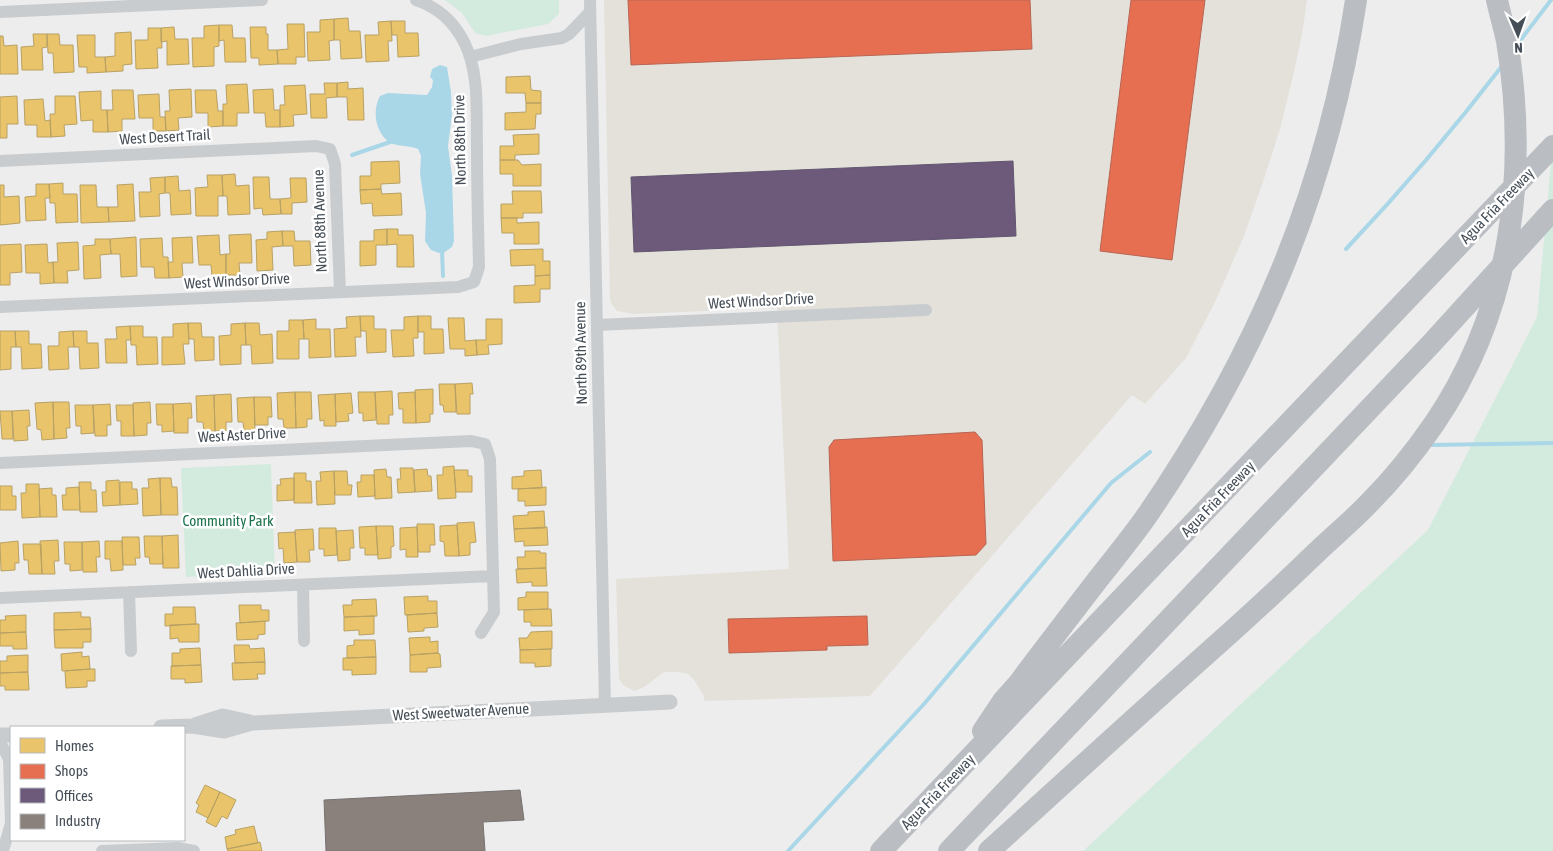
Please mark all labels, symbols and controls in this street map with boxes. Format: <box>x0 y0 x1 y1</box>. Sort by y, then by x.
north arrow <box>1493 10 1543 60</box>
text: N <box>1514 40 1523 56</box>
street label: North 88th Drive <box>450 94 469 186</box>
street label: West Desert Trail <box>119 126 211 147</box>
street label: Agua Fria Freeway <box>1456 164 1537 247</box>
street label: North 88th Avenue <box>309 169 330 273</box>
street label: West Windsor Drive <box>184 269 290 292</box>
street label: West Windsor Drive <box>708 289 814 312</box>
street label: North 89th Avenue <box>571 301 590 405</box>
street label: West Aster Drive <box>198 424 287 445</box>
street label: Agua Fria Freeway <box>1177 457 1258 540</box>
park label: Community Park <box>183 512 274 529</box>
street label: West Dahlia Drive <box>197 559 295 582</box>
street label: West Sweetwater Avenue <box>392 699 530 724</box>
legend <box>10 726 185 841</box>
text: Homes <box>55 737 94 754</box>
street label: Agua Fria Freeway <box>897 750 978 833</box>
text: Shops <box>55 762 88 779</box>
text: Offices <box>55 787 93 804</box>
text: Industry <box>55 812 101 829</box>

